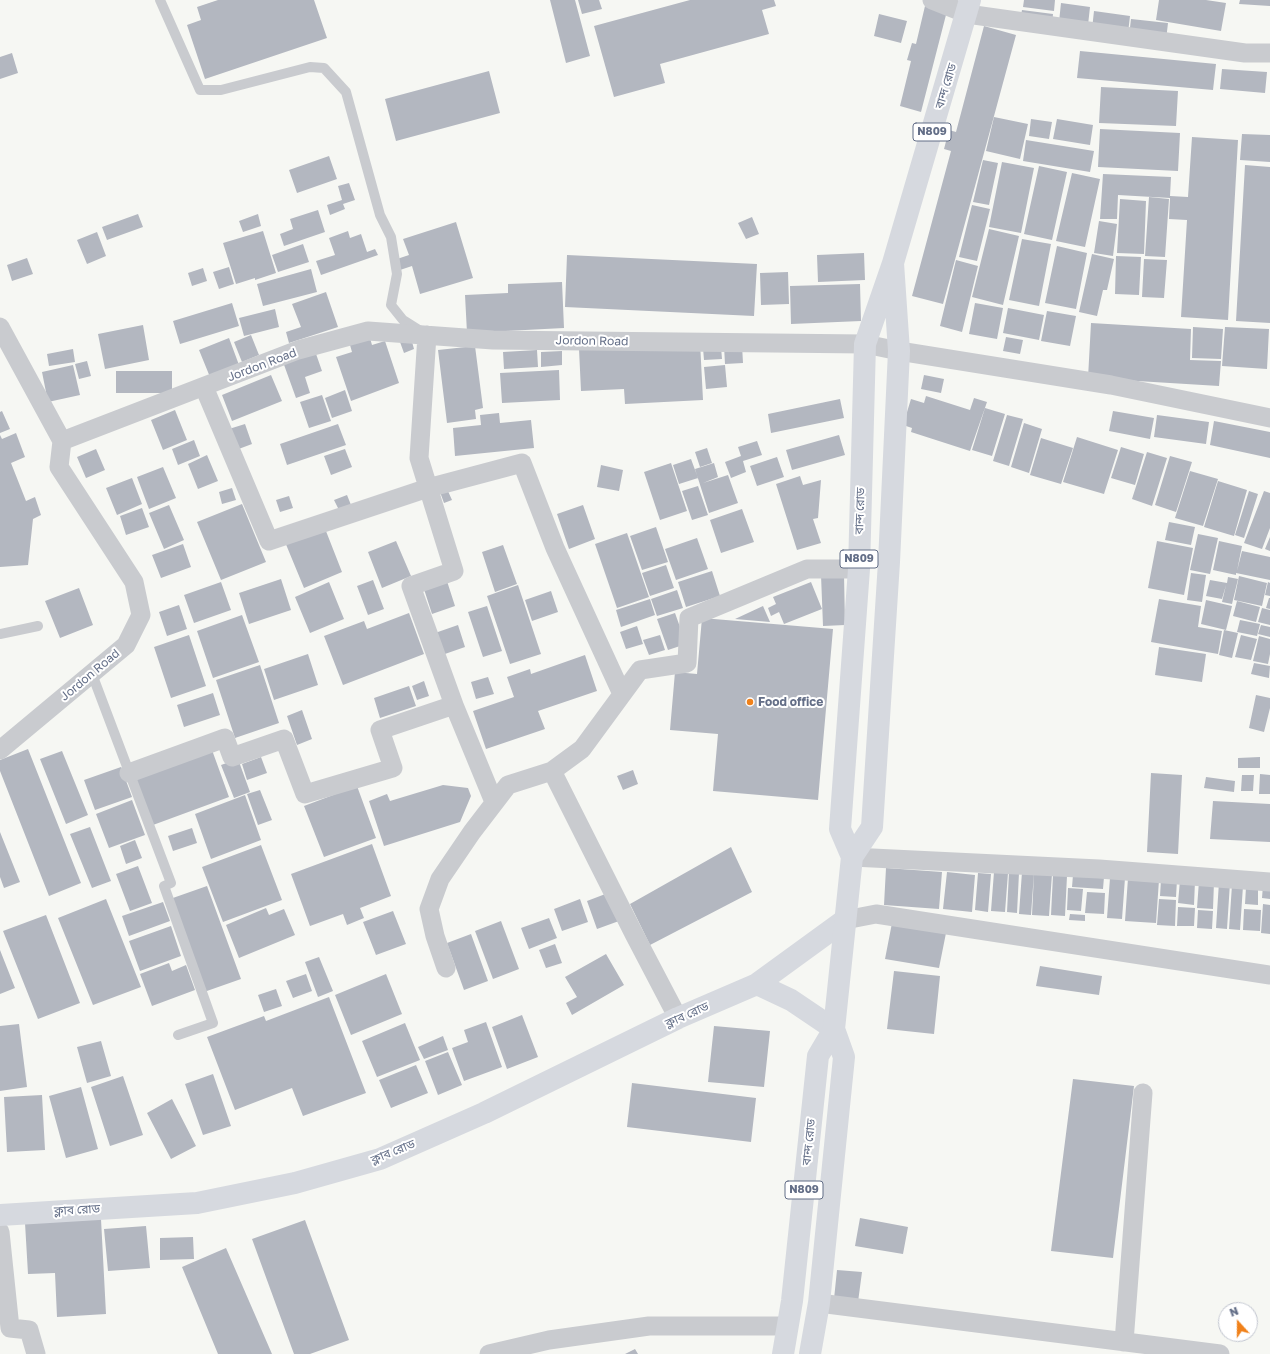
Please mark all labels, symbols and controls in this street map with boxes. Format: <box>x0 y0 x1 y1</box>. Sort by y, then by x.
street label: বান্দ রোড <box>932 62 960 110</box>
road number: N809 <box>913 123 951 141</box>
street label: Jordon Road <box>555 333 629 349</box>
street label: Jordon Road <box>225 345 299 385</box>
street label: বান্দ রোড <box>852 487 868 535</box>
road number: N809 <box>840 550 878 568</box>
street label: Jordon Road <box>57 646 123 704</box>
place label: Food office <box>758 695 823 709</box>
marker: Food office <box>745 697 755 707</box>
street label: ক্লাব রোড <box>663 999 711 1031</box>
street label: বান্দ রোড <box>799 1118 819 1166</box>
street label: ক্লাব রোড <box>369 1137 417 1167</box>
road number: N809 <box>785 1181 823 1199</box>
street label: ক্লাব রোড <box>54 1202 100 1218</box>
north arrow <box>1218 1302 1258 1342</box>
text: N <box>1228 1304 1240 1319</box>

